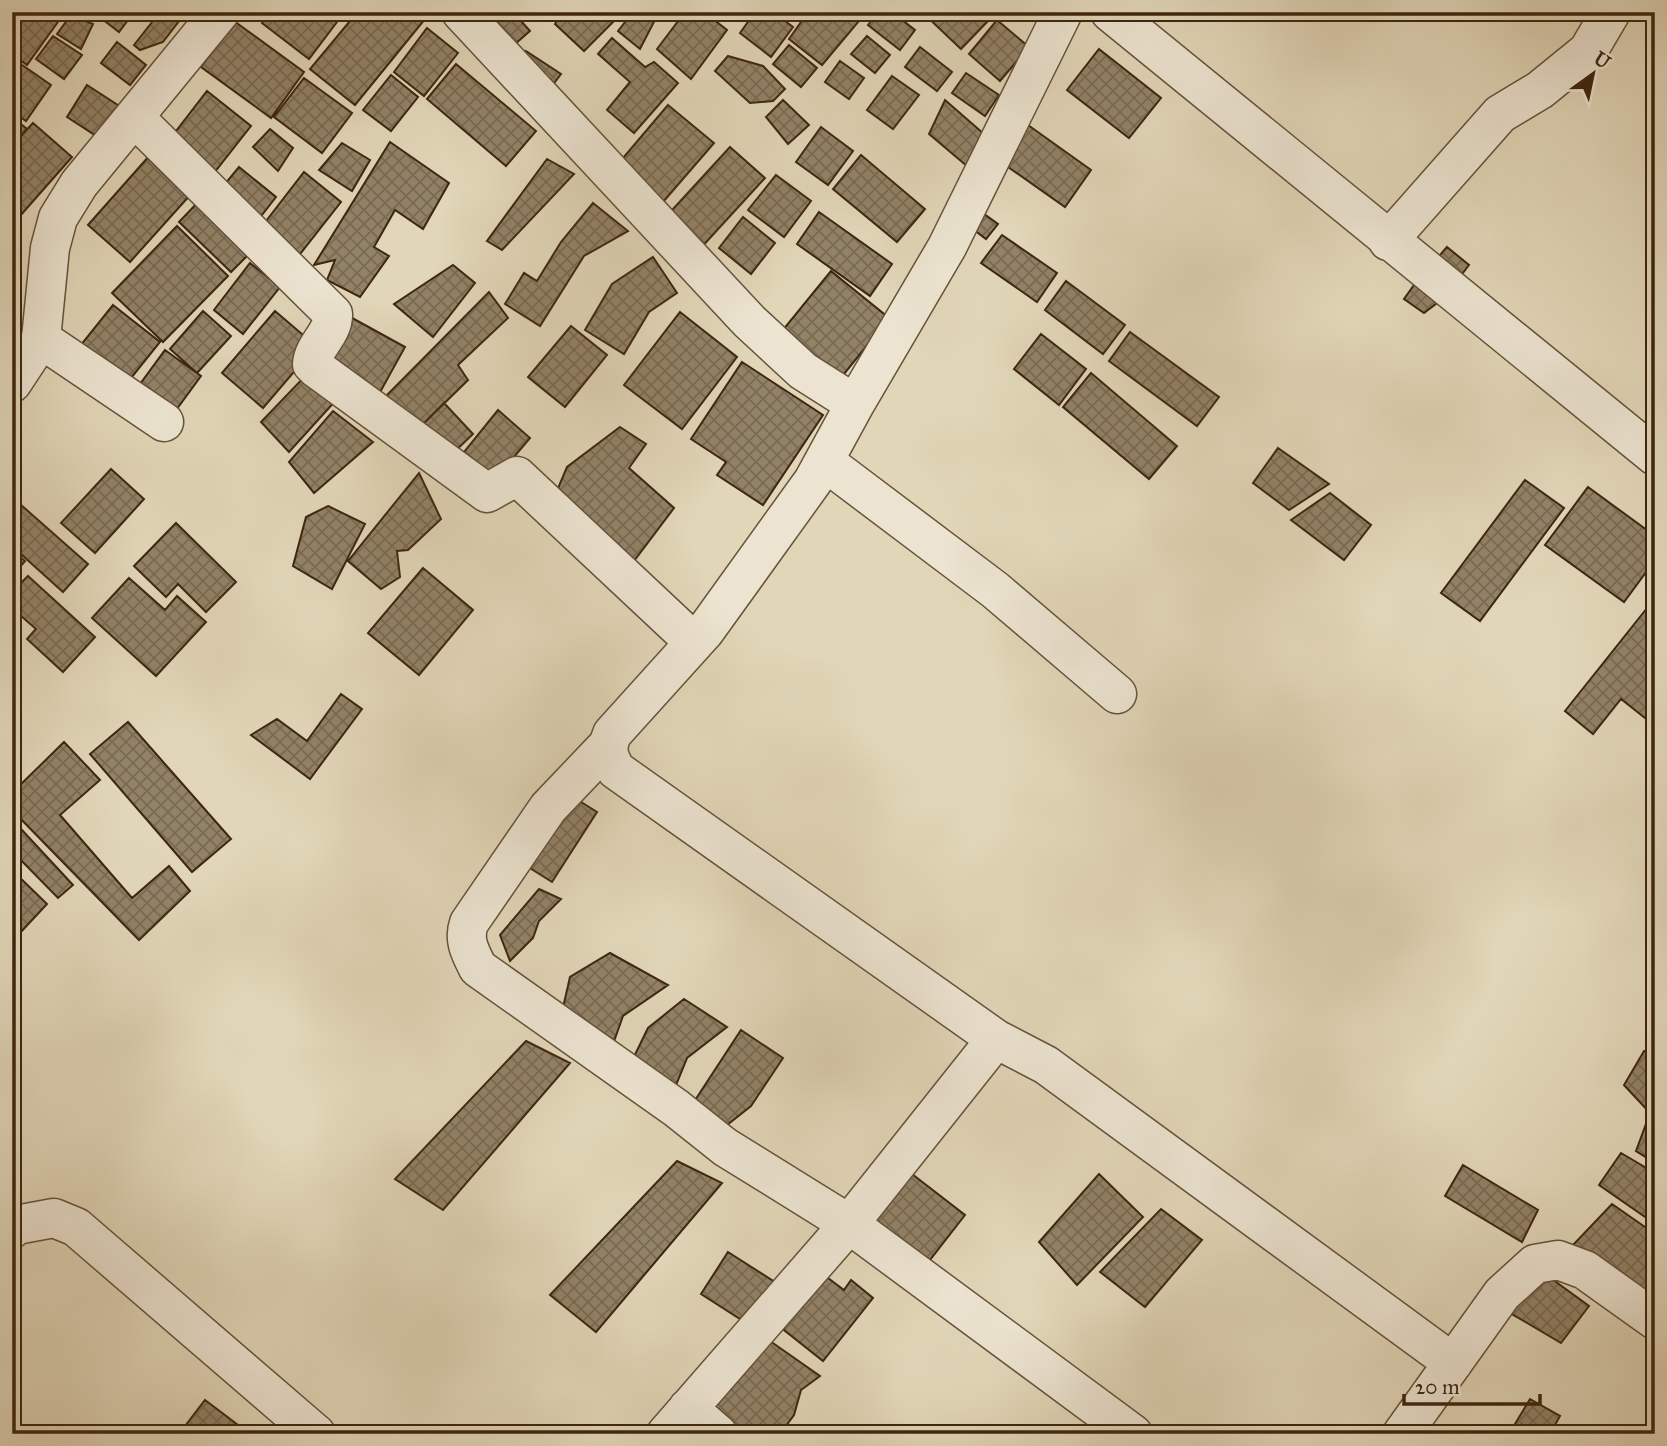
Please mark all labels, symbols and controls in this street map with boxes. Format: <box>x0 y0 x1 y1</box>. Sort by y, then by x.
north arrow <box>1558 38 1628 108</box>
text: U <box>1589 46 1615 74</box>
scale bar <box>1404 1362 1541 1406</box>
text: 20 m <box>1415 1374 1460 1400</box>

